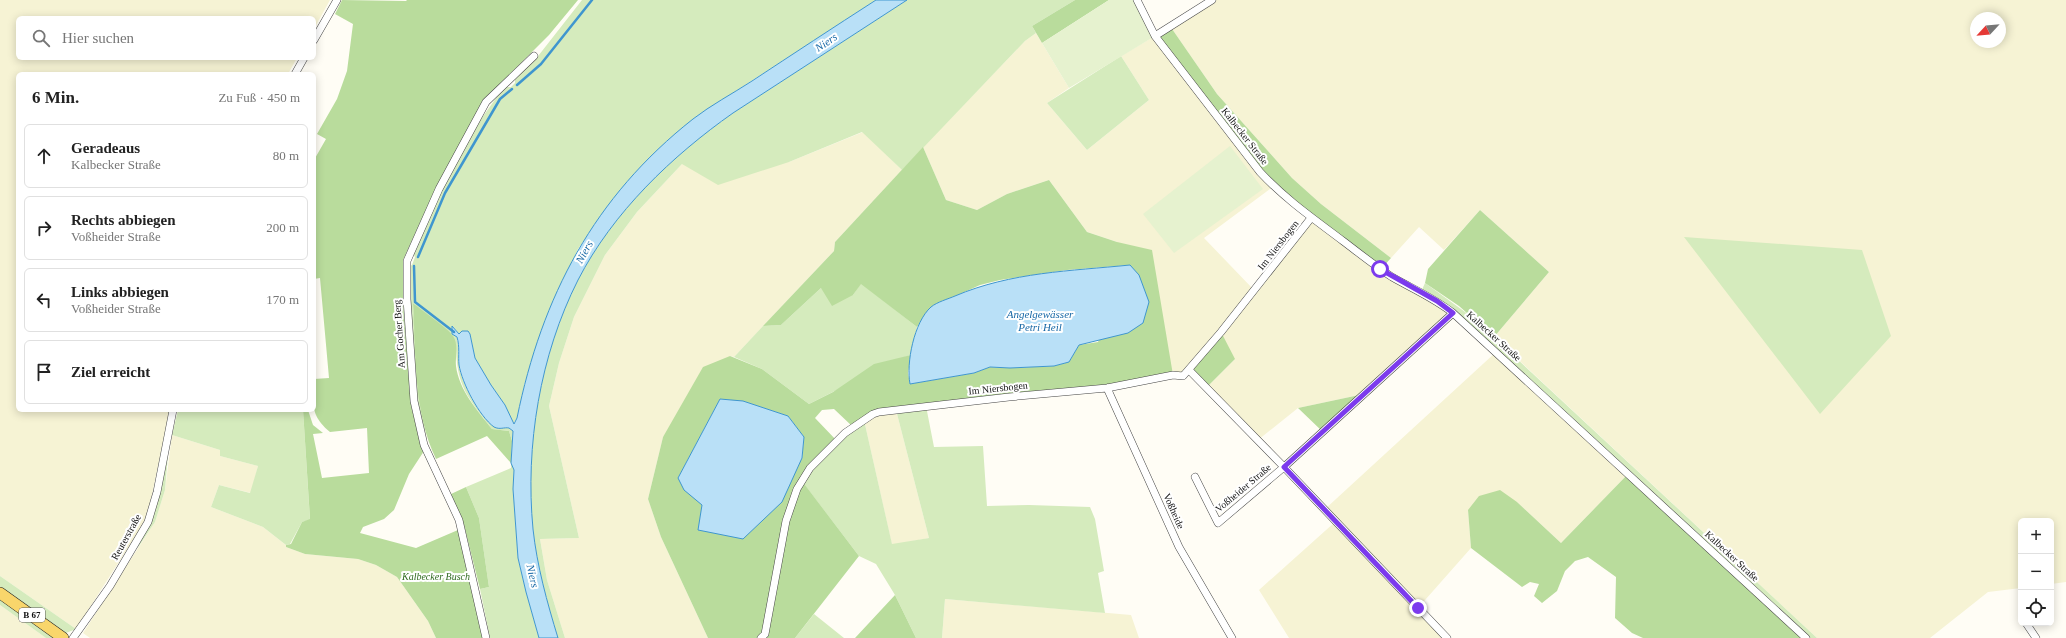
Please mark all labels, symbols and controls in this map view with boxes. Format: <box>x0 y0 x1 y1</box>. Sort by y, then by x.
north arrow <box>1970 12 2006 48</box>
search box <box>16 16 316 60</box>
icon: search <box>30 27 52 49</box>
text: Hier suchen <box>62 30 134 46</box>
water label: Niers <box>812 30 839 54</box>
text: 6 Min. <box>32 88 79 107</box>
text: Zu Fuß · 450 m <box>218 90 300 105</box>
street label: Kalbecker Straße <box>1219 105 1271 167</box>
text: Geradeaus <box>71 140 140 156</box>
icon: ahead <box>33 145 55 167</box>
text: 80 m <box>273 148 299 163</box>
text: Kalbecker Straße <box>71 157 161 172</box>
text: Rechts abbiegen <box>71 212 176 228</box>
icon: right <box>33 217 55 239</box>
street label: Im Niersbogen <box>1255 218 1301 272</box>
text: 200 m <box>266 220 299 235</box>
text: Voßheider Straße <box>71 229 161 244</box>
water label: Niers <box>572 239 595 266</box>
route start <box>1371 260 1389 278</box>
text: Links abbiegen <box>71 284 169 300</box>
icon: left <box>33 289 55 311</box>
text: 170 m <box>266 292 299 307</box>
street label: Am Gocher Berg <box>391 299 407 369</box>
text: Voßheider Straße <box>71 301 161 316</box>
water label: Angelgewässer Petri Heil <box>1006 308 1074 333</box>
street label: Kalbecker Straße <box>1465 309 1524 364</box>
icon: arrive <box>33 361 55 383</box>
text: Ziel erreicht <box>71 364 150 380</box>
street label: Im Niersbogen <box>968 379 1028 397</box>
street label: Voßheider Straße <box>1213 461 1273 514</box>
street label: Voßheide <box>1161 492 1187 531</box>
street label: Reuterstraße <box>109 512 143 562</box>
map controls <box>2018 518 2054 626</box>
button: + <box>2018 518 2054 554</box>
street label: Kalbecker Straße <box>1703 528 1761 584</box>
button: − <box>2018 554 2054 590</box>
water label: Niers <box>524 562 542 589</box>
park label: Kalbecker Busch <box>401 571 470 582</box>
button: locate <box>2018 590 2054 626</box>
route end <box>1409 599 1427 617</box>
road number: B 67 <box>19 608 45 622</box>

